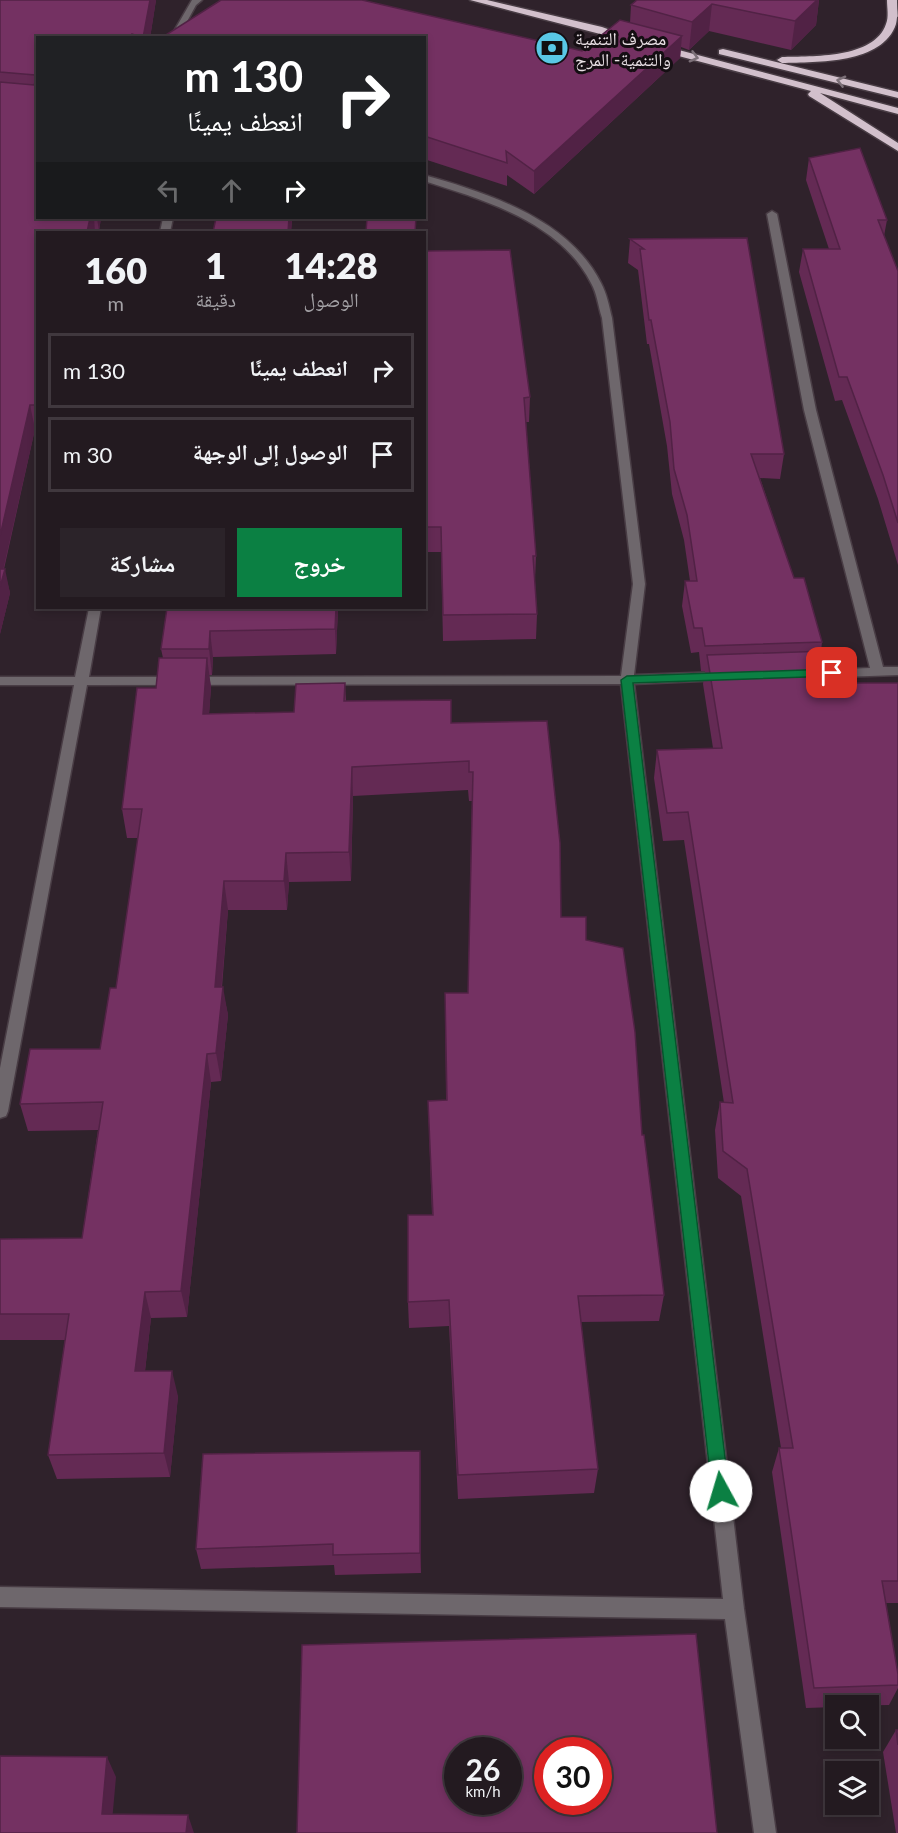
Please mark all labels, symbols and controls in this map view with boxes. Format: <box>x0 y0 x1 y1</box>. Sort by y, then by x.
place label: مصرف التنمية والتنمية- المرج <box>575 27 671 72</box>
bank icon: مصرف التنمية والتنمية- المرج <box>534 30 570 66</box>
one-way arrow <box>688 50 699 62</box>
text: 130 m <box>185 51 303 101</box>
icon: right <box>324 60 402 138</box>
one-way arrow <box>836 76 846 89</box>
text: انعطف يمينًا <box>187 104 303 137</box>
icon: left <box>152 174 185 207</box>
icon: ahead <box>215 174 248 207</box>
icon: right <box>278 174 311 207</box>
text: 1 <box>205 243 226 287</box>
text: 14:28 <box>285 243 378 287</box>
text: 160 <box>84 248 147 292</box>
text: دقيقة <box>195 287 236 311</box>
text: الوصول <box>303 287 359 311</box>
text: m <box>108 291 124 315</box>
text: انعطف يمينًا <box>249 354 348 381</box>
icon: right <box>366 354 399 387</box>
text: 130 m <box>63 357 125 384</box>
text: الوصول إلى الوجهة <box>193 438 348 465</box>
icon: arrive <box>366 438 399 471</box>
text: 30 m <box>63 441 112 468</box>
button: مشاركة <box>60 528 225 597</box>
button: خروج <box>237 528 402 597</box>
pin <box>806 647 857 698</box>
icon: arrive <box>815 656 848 689</box>
position arrow <box>689 1459 753 1523</box>
map controls <box>825 1695 879 1815</box>
button: search <box>825 1695 879 1749</box>
speed limit sign: 30 <box>534 1737 612 1815</box>
text: 26 <box>466 1751 500 1787</box>
button: layers <box>825 1761 879 1815</box>
text: km/h <box>465 1782 501 1800</box>

